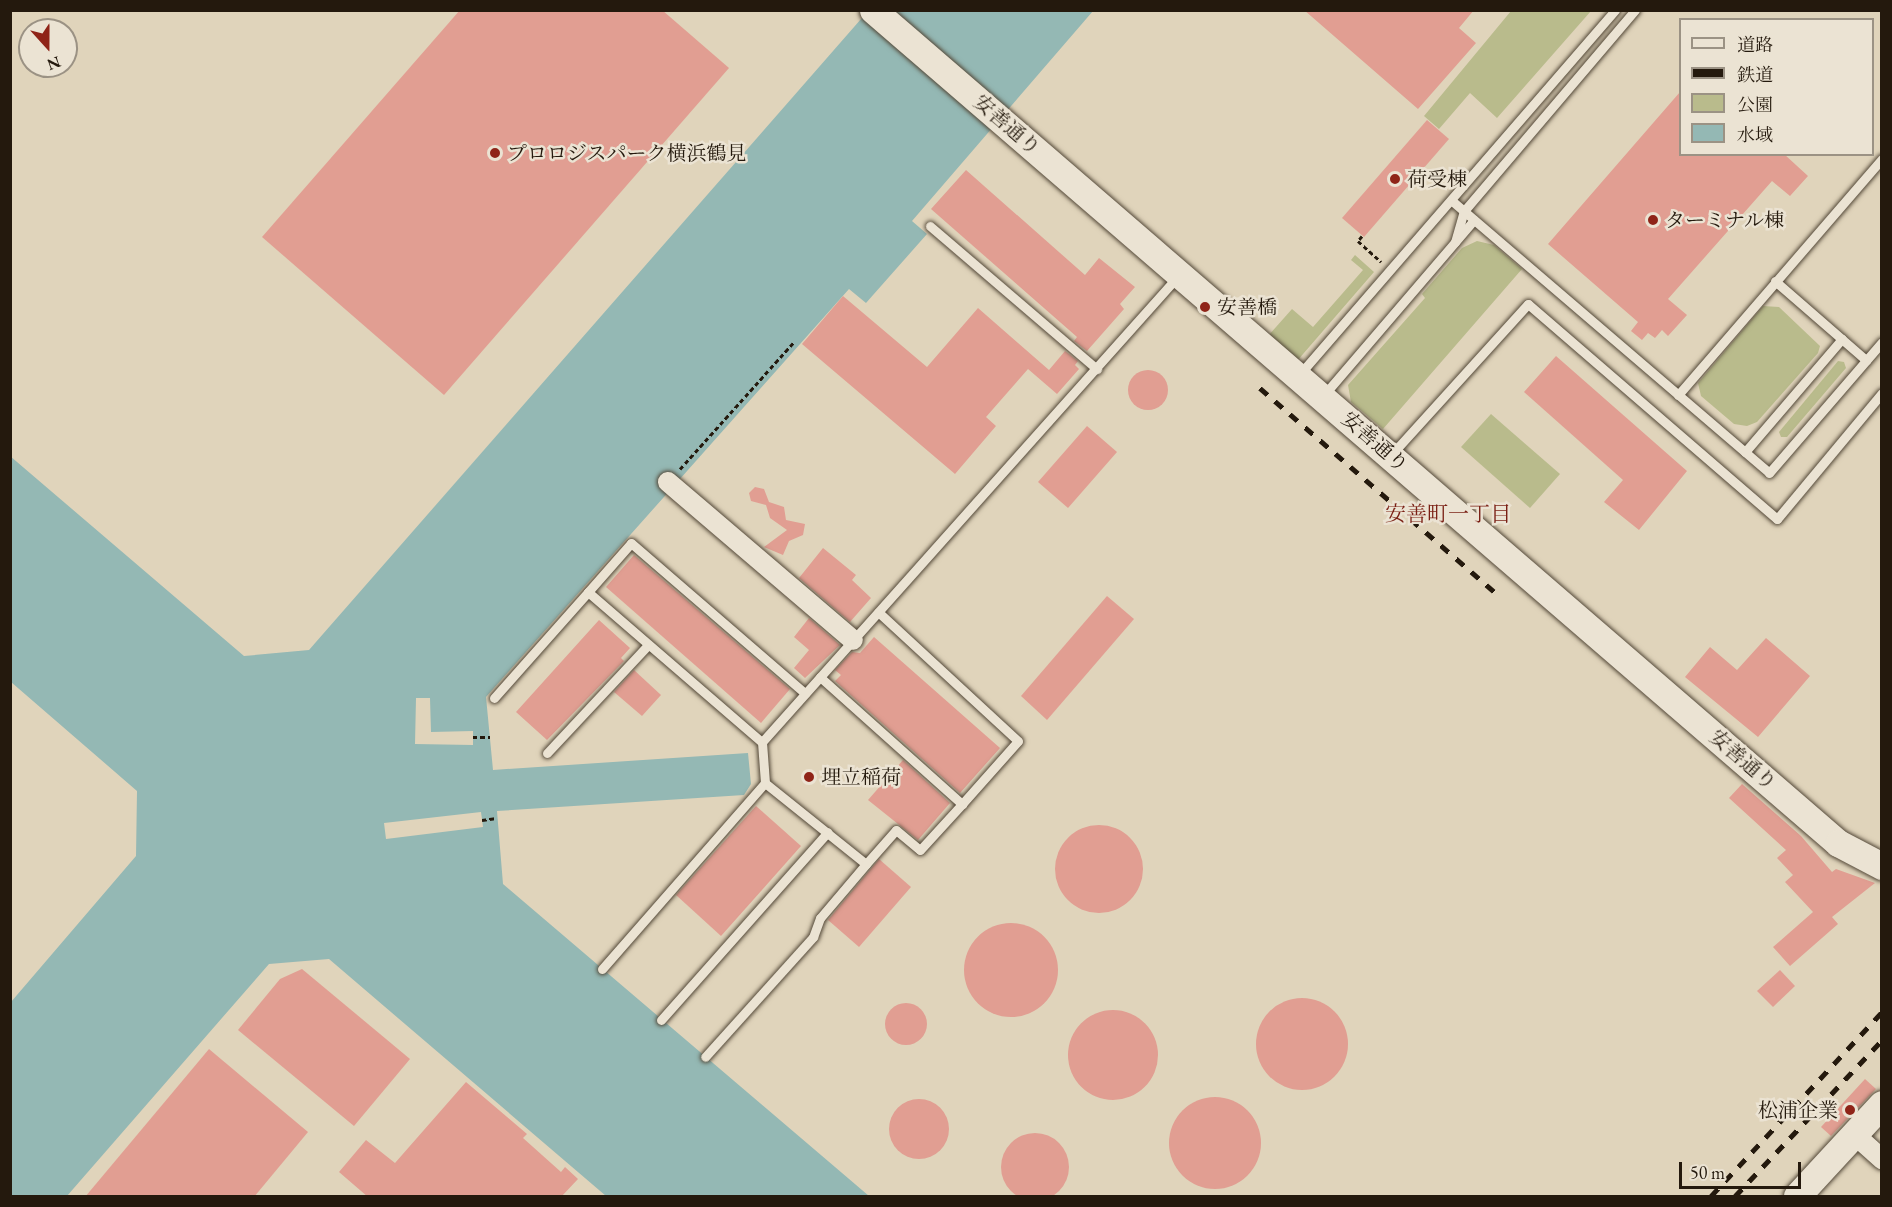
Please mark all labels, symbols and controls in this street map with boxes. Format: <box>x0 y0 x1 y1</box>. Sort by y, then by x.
north arrow <box>18 18 78 78</box>
legend <box>1679 18 1874 156</box>
text: 道路 <box>1737 33 1773 56</box>
text: N <box>44 51 64 76</box>
text: 鉄道 <box>1737 63 1773 86</box>
street label: 安善通り <box>969 90 1045 160</box>
text: 公園 <box>1737 93 1773 116</box>
text: 水域 <box>1737 123 1773 146</box>
place label: プロロジスパーク横浜鶴見 <box>507 141 747 165</box>
marker: プロロジスパーク横浜鶴見 <box>488 146 502 160</box>
place label: 荷受棟 <box>1407 167 1467 191</box>
marker: 荷受棟 <box>1388 172 1402 186</box>
place label: ターミナル棟 <box>1665 208 1785 232</box>
marker: ターミナル棟 <box>1646 213 1660 227</box>
place label: 安善橋 <box>1217 295 1277 319</box>
marker: 安善橋 <box>1198 300 1212 314</box>
street label: 安善通り <box>1337 407 1413 477</box>
district label: 安善町一丁目 <box>1385 501 1511 527</box>
street label: 安善通り <box>1705 725 1781 795</box>
place label: 埋立稲荷 <box>821 765 901 789</box>
marker: 埋立稲荷 <box>802 770 816 784</box>
place label: 松浦企業 <box>1758 1098 1838 1122</box>
marker: 松浦企業 <box>1843 1103 1857 1117</box>
scale bar <box>1682 1150 1804 1188</box>
text: 50 m <box>1690 1161 1725 1184</box>

